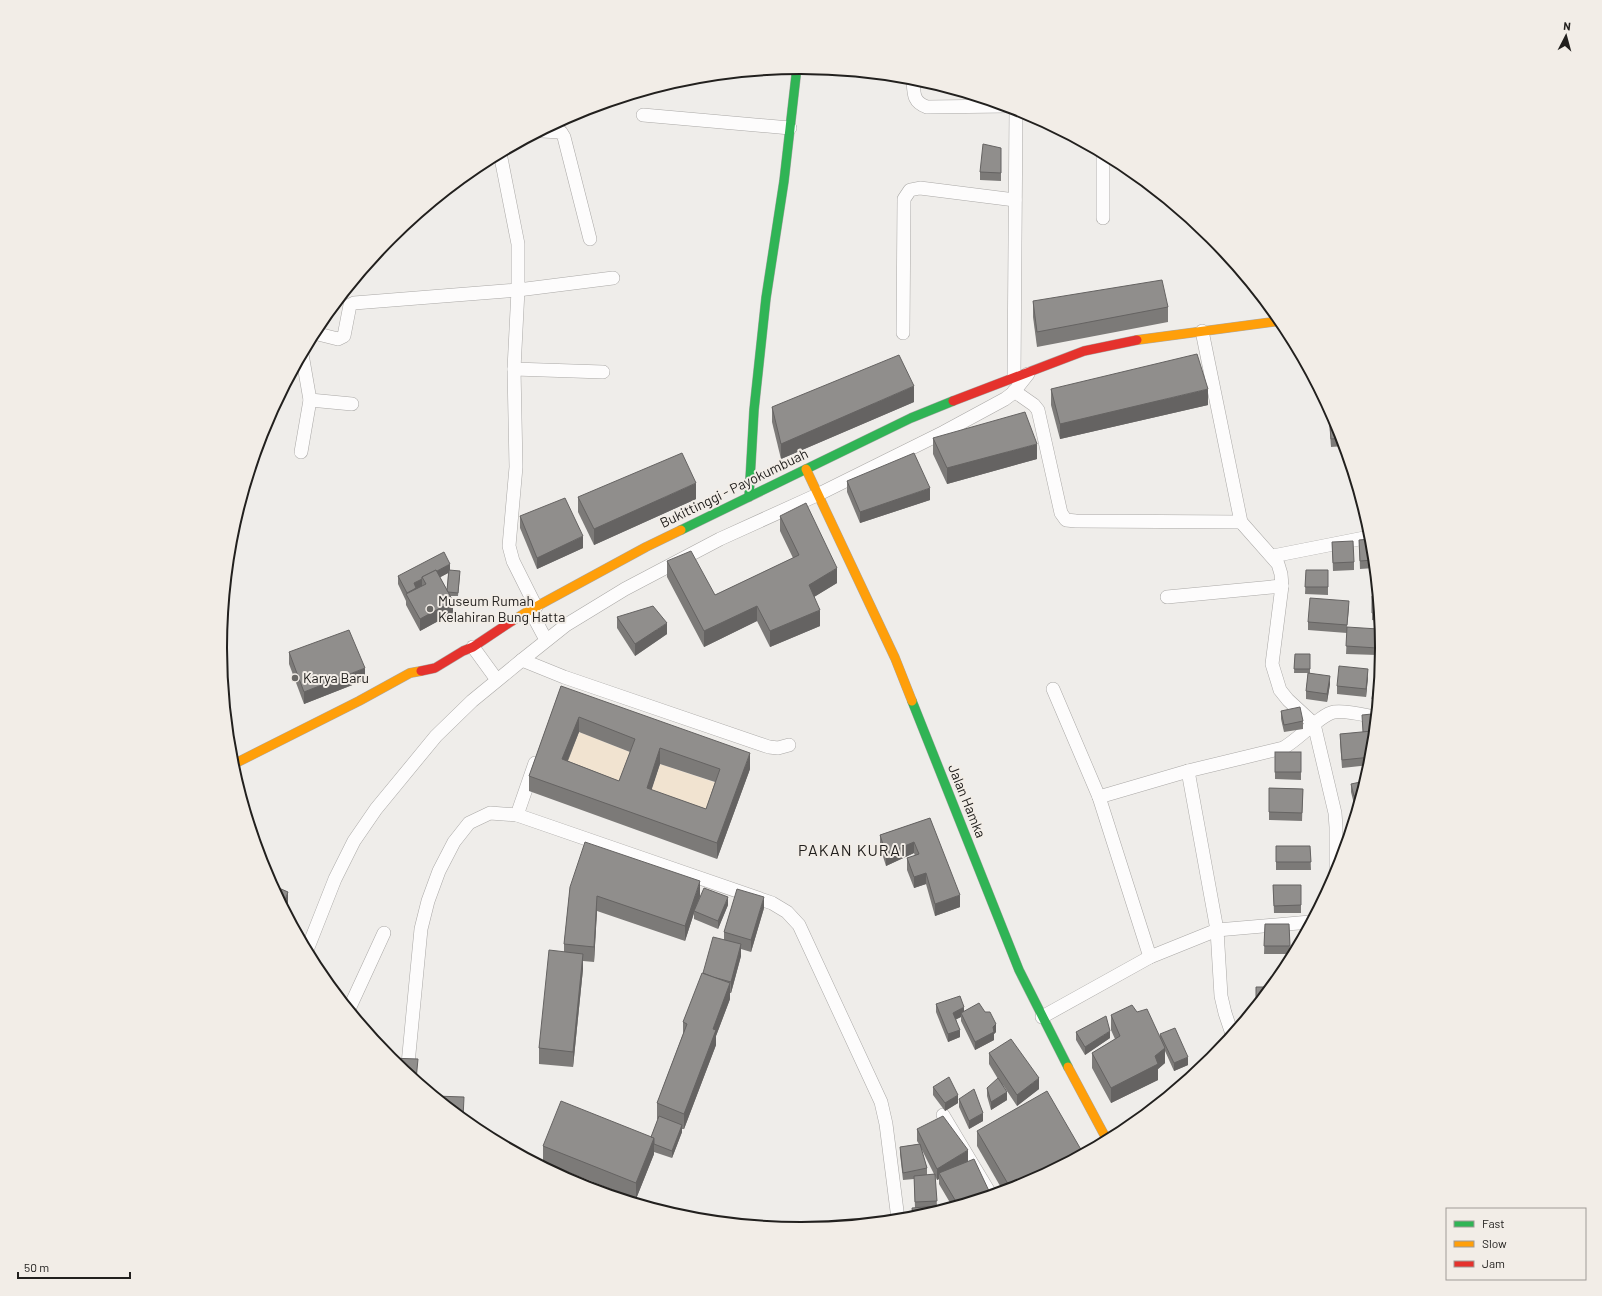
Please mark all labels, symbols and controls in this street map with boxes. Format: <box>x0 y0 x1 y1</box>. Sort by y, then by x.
north arrow <box>1546 16 1586 56</box>
text: N <box>1563 19 1571 32</box>
street label: Bukittinggi - Payokumbuah <box>657 444 811 531</box>
place label: Museum Rumah Kelahiran Bung Hatta <box>438 592 565 625</box>
marker: Museum Rumah Kelahiran Bung Hatta <box>425 604 435 614</box>
place label: Karya Baru <box>303 669 369 686</box>
marker: Karya Baru <box>290 673 300 683</box>
street label: Jalan Hamka <box>945 762 990 840</box>
district label: PAKAN KURAI <box>798 840 906 859</box>
legend <box>1446 1208 1586 1280</box>
text: Fast <box>1482 1216 1505 1230</box>
text: Slow <box>1482 1236 1507 1250</box>
scale bar <box>18 1254 130 1280</box>
text: Jam <box>1482 1256 1505 1270</box>
text: 50 m <box>24 1260 49 1274</box>

